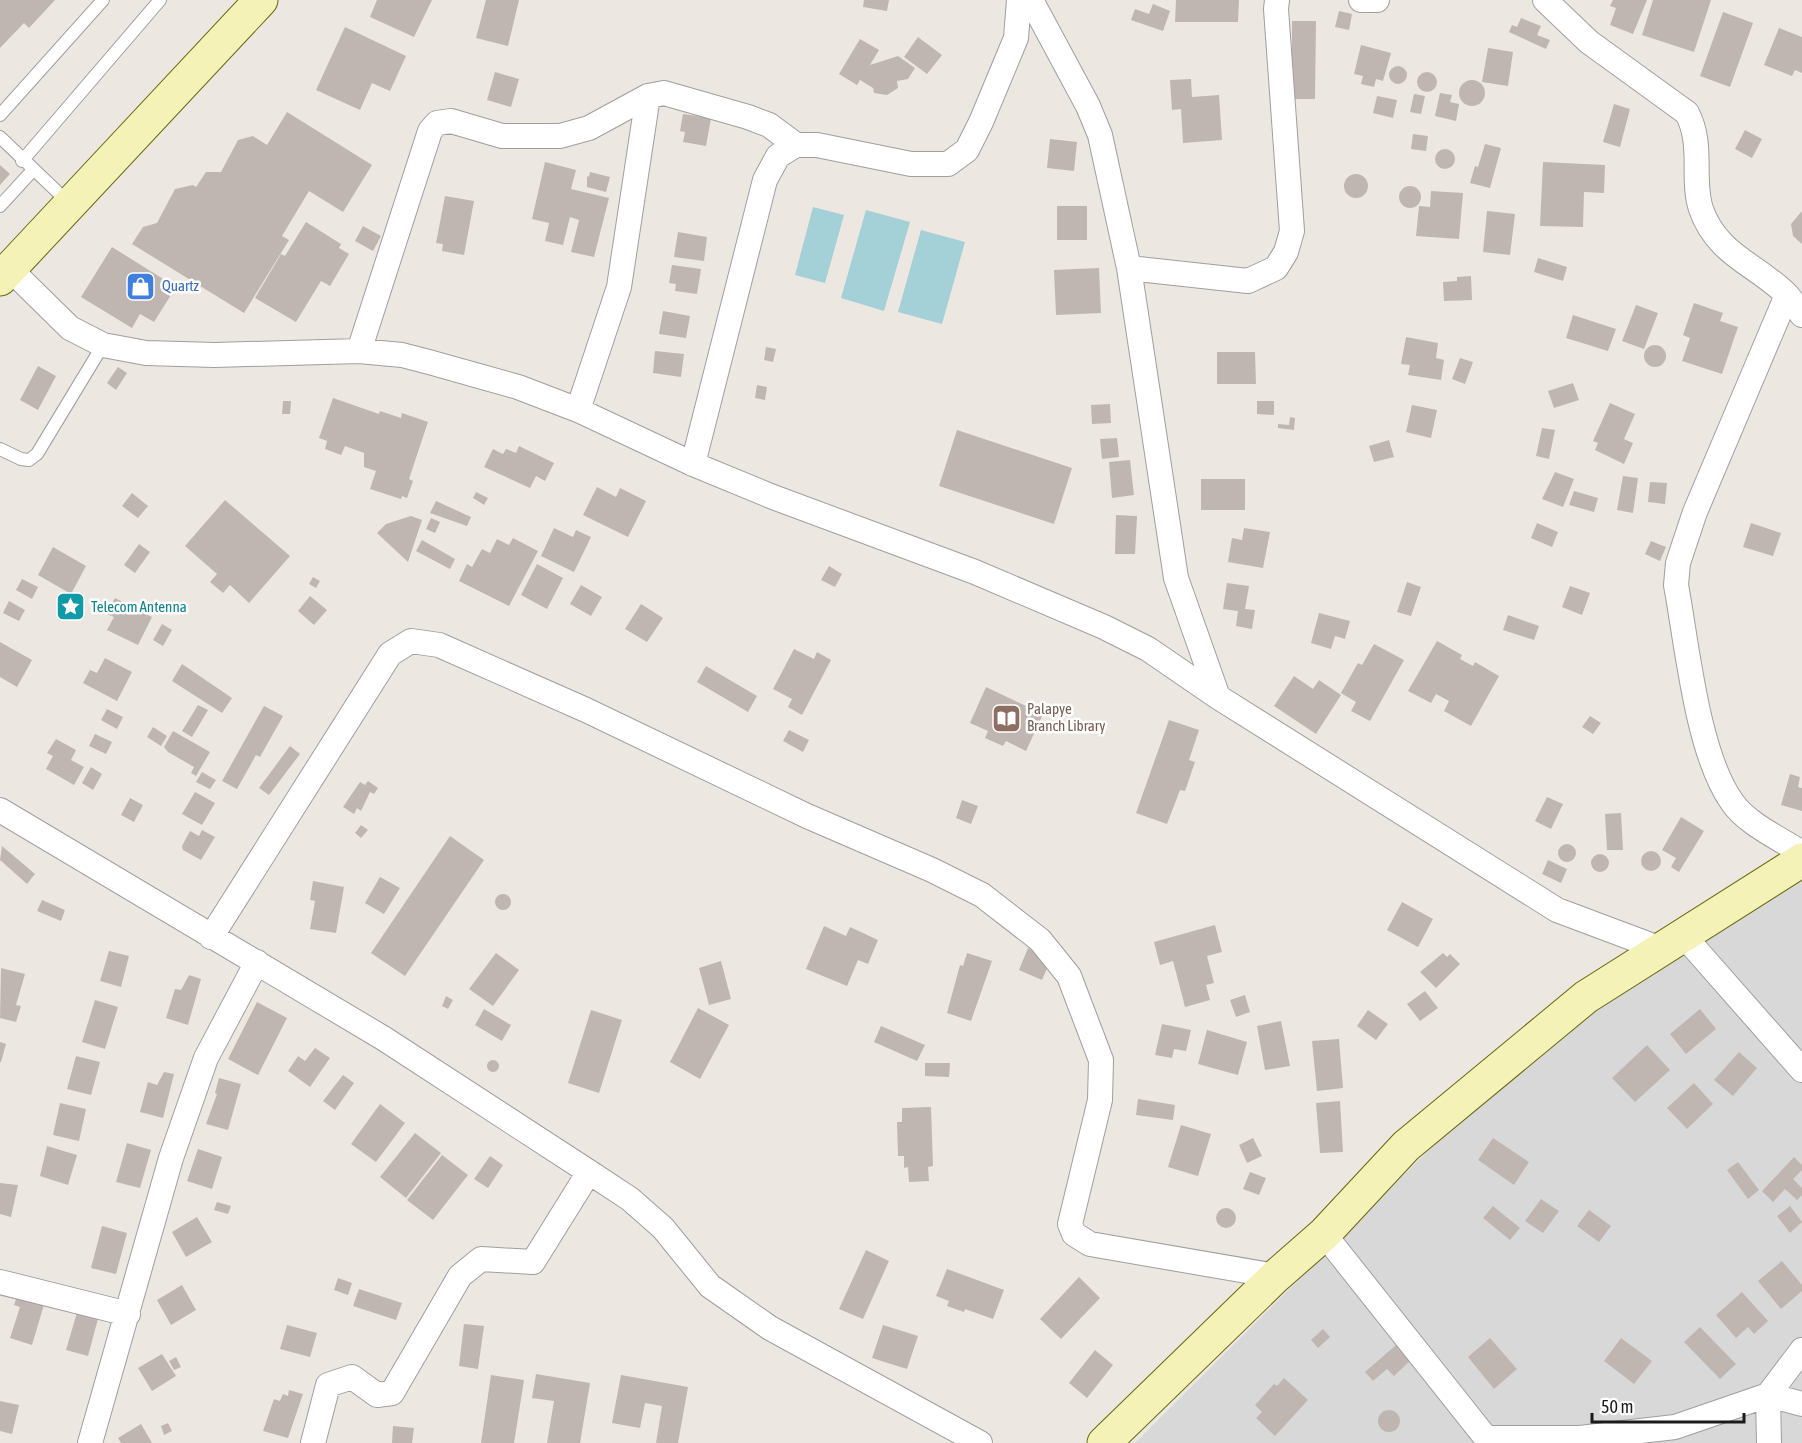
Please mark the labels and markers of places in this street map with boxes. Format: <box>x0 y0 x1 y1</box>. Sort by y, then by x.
shop icon: Quartz <box>125 270 157 302</box>
place label: Quartz <box>162 277 200 294</box>
place icon: Telecom Antenna <box>54 591 86 623</box>
place label: Telecom Antenna <box>91 598 187 615</box>
place label: Palapye Branch Library <box>1027 700 1105 734</box>
library icon: Palapye Branch Library <box>990 702 1022 734</box>

